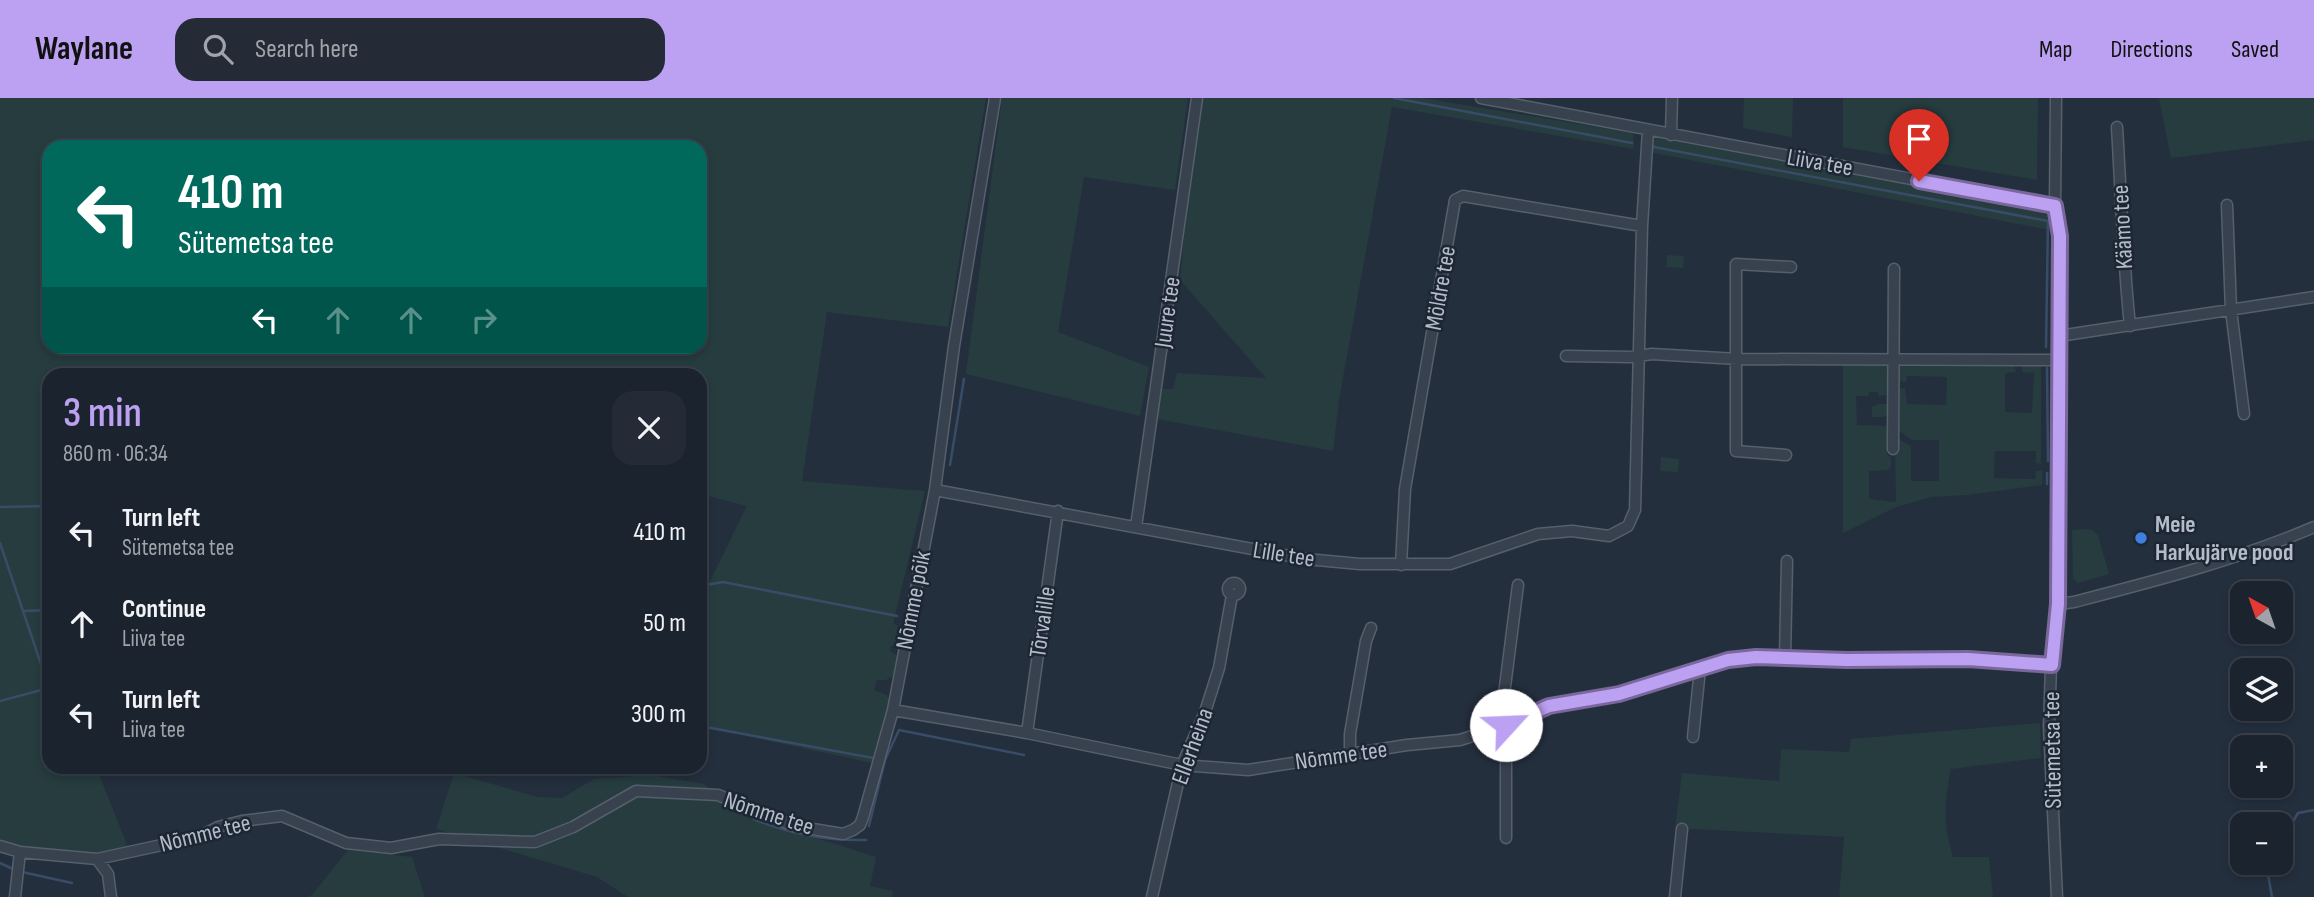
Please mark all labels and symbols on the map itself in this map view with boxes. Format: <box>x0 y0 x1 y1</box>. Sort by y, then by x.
pin <box>1889 109 1949 181</box>
street label: Liiva tee <box>1785 142 1855 183</box>
street label: Käämo tee <box>2106 184 2139 270</box>
street label: Möldre tee <box>1419 244 1462 332</box>
street label: Juure tee <box>1148 275 1187 350</box>
place label: Meie Harkujärve pood <box>2155 510 2294 567</box>
marker: Meie Harkujärve pood <box>2133 530 2149 546</box>
street label: Lille tee <box>1251 535 1317 574</box>
street label: Nõmme põik <box>890 548 937 652</box>
north arrow <box>2230 581 2292 644</box>
street label: Tõrvalille <box>1023 585 1062 659</box>
position arrow <box>1469 688 1543 762</box>
street label: Sütemetsa tee <box>2037 691 2068 809</box>
street label: Ellerheina <box>1165 704 1220 788</box>
street label: Nõmme tee <box>1293 735 1389 776</box>
street label: Nõmme tee <box>720 785 817 842</box>
street label: Nõmme tee <box>157 808 254 859</box>

